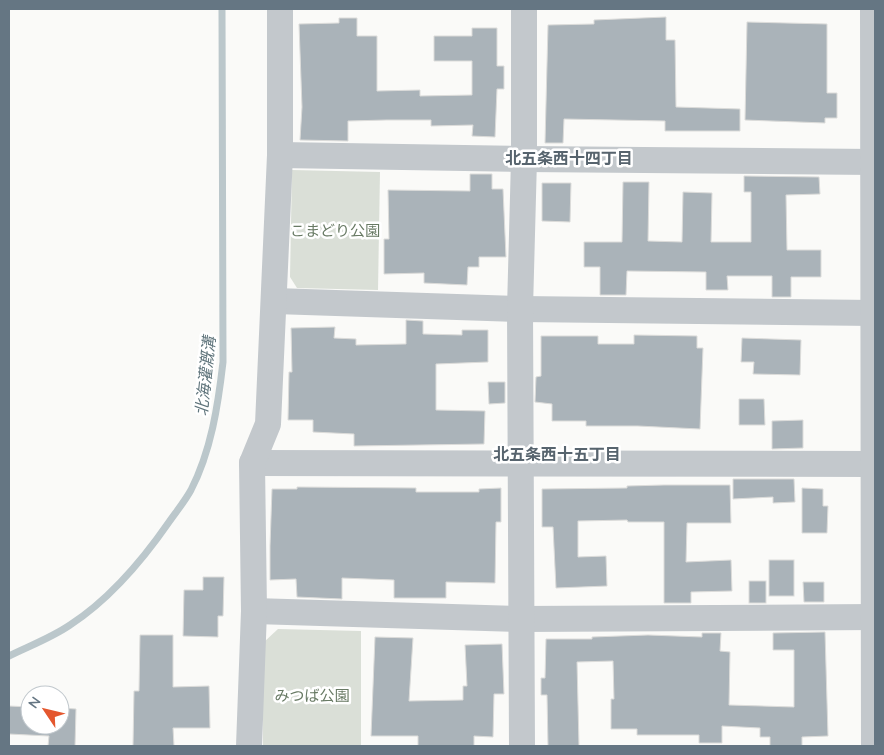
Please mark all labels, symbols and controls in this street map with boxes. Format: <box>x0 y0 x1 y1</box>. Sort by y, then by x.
district label: 北五条西十四丁目 <box>505 148 633 168</box>
park label: こまどり公園 <box>290 221 380 240</box>
water label: 北海灌漑溝 <box>191 333 219 417</box>
district label: 北五条西十五丁目 <box>493 444 621 464</box>
north arrow <box>20 685 70 735</box>
park label: みつば公園 <box>274 686 350 705</box>
text: N <box>24 693 45 712</box>

